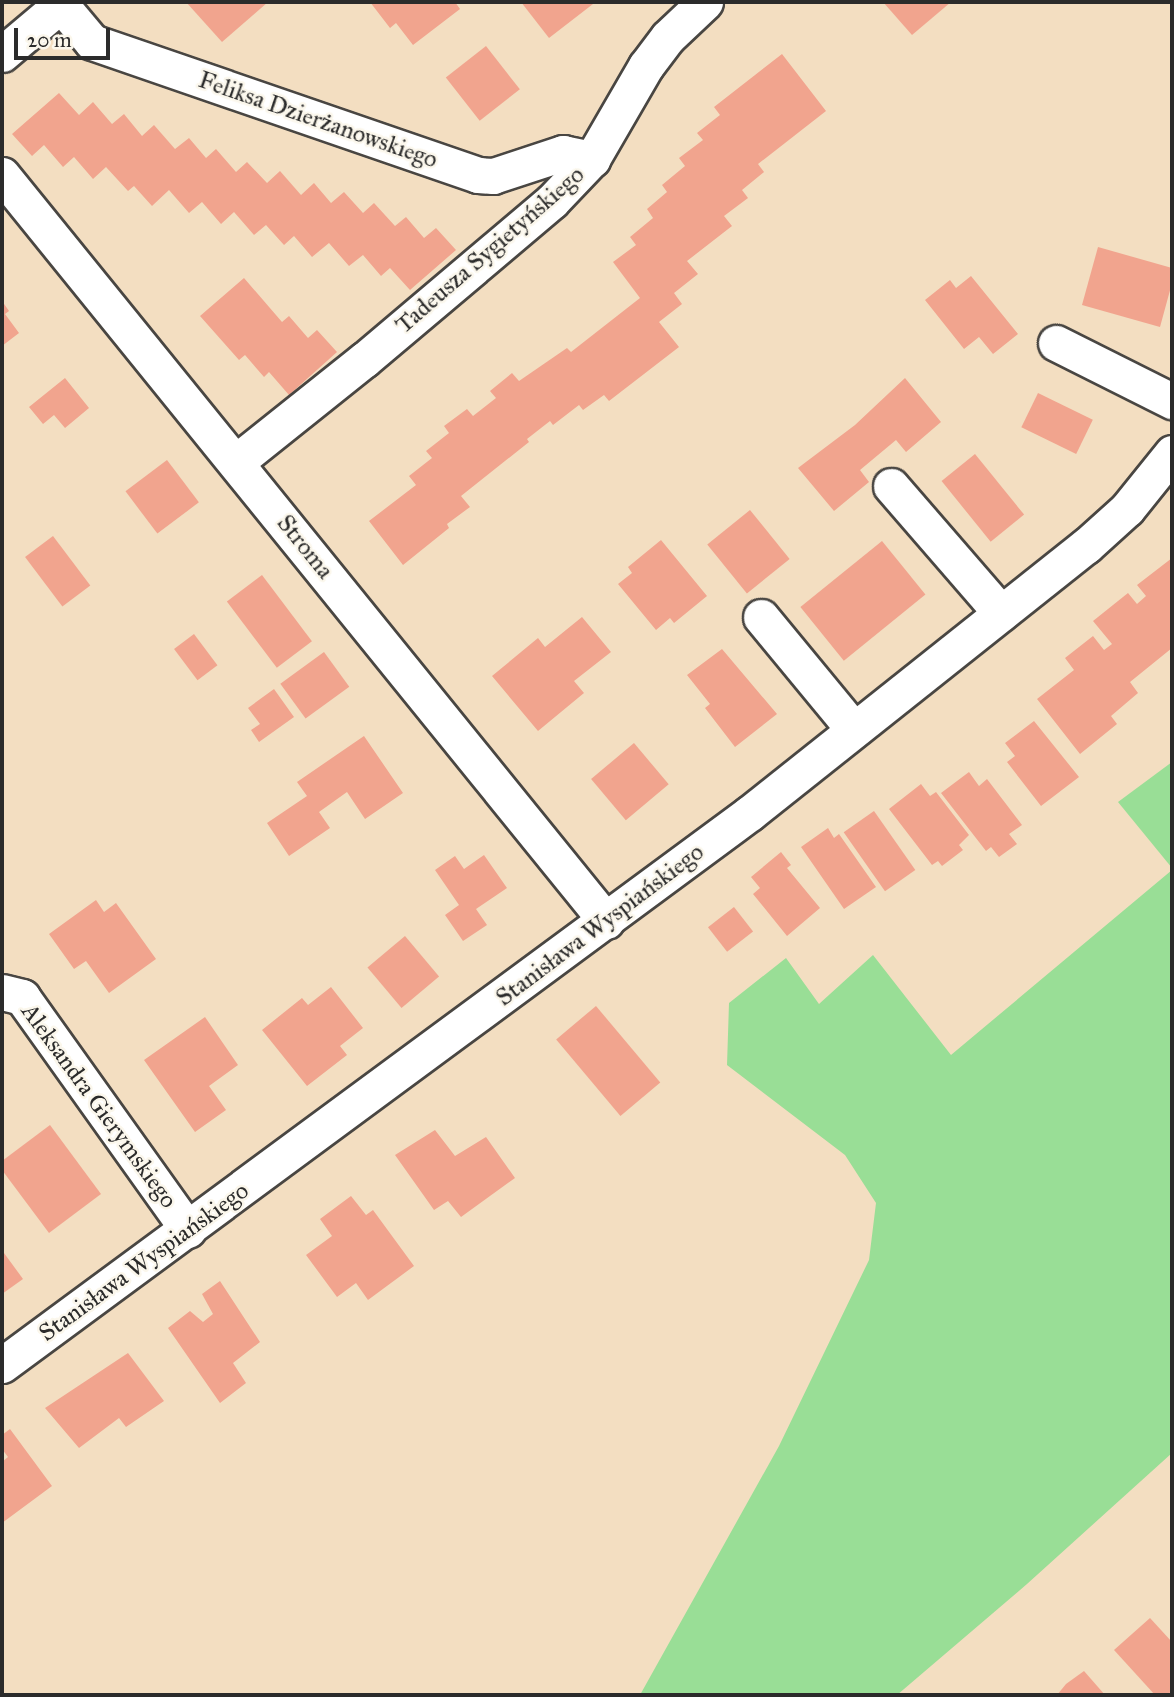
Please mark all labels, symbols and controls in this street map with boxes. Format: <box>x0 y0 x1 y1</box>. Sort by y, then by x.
scale bar <box>18 14 114 58</box>
text: 20 m <box>27 27 72 53</box>
street label: Feliksa Dzierżanowskiego <box>195 66 441 174</box>
street label: Tadeusza Sygietyńskiego <box>390 160 590 340</box>
street label: Stroma <box>271 509 339 585</box>
street label: Stanisława Wyspiańskiego <box>491 838 709 1012</box>
street label: Aleksandra Gierymskiego <box>15 998 183 1214</box>
street label: Stanisława Wyspiańskiego <box>34 1176 254 1348</box>

